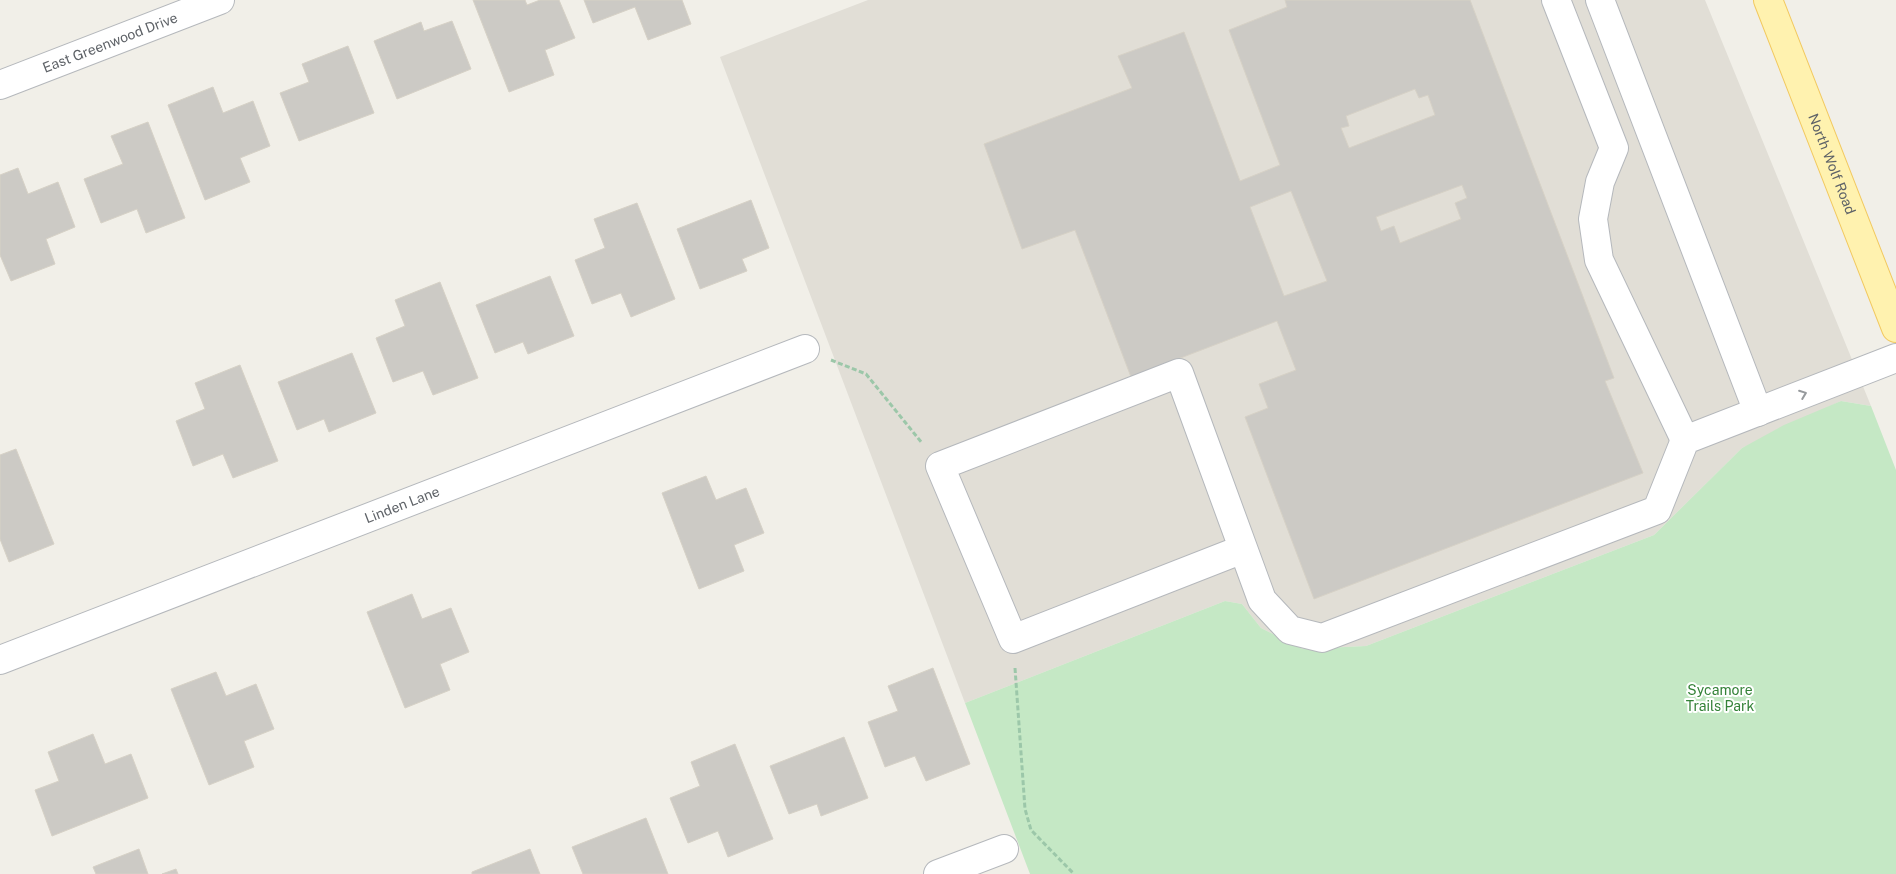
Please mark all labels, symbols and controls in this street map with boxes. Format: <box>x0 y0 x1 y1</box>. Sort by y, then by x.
street label: East Greenwood Drive <box>40 9 180 76</box>
street label: North Wolf Road <box>1805 111 1859 217</box>
one-way arrow <box>1798 390 1807 401</box>
street label: Linden Lane <box>362 483 442 526</box>
park label: Sycamore Trails Park <box>1686 682 1754 714</box>

